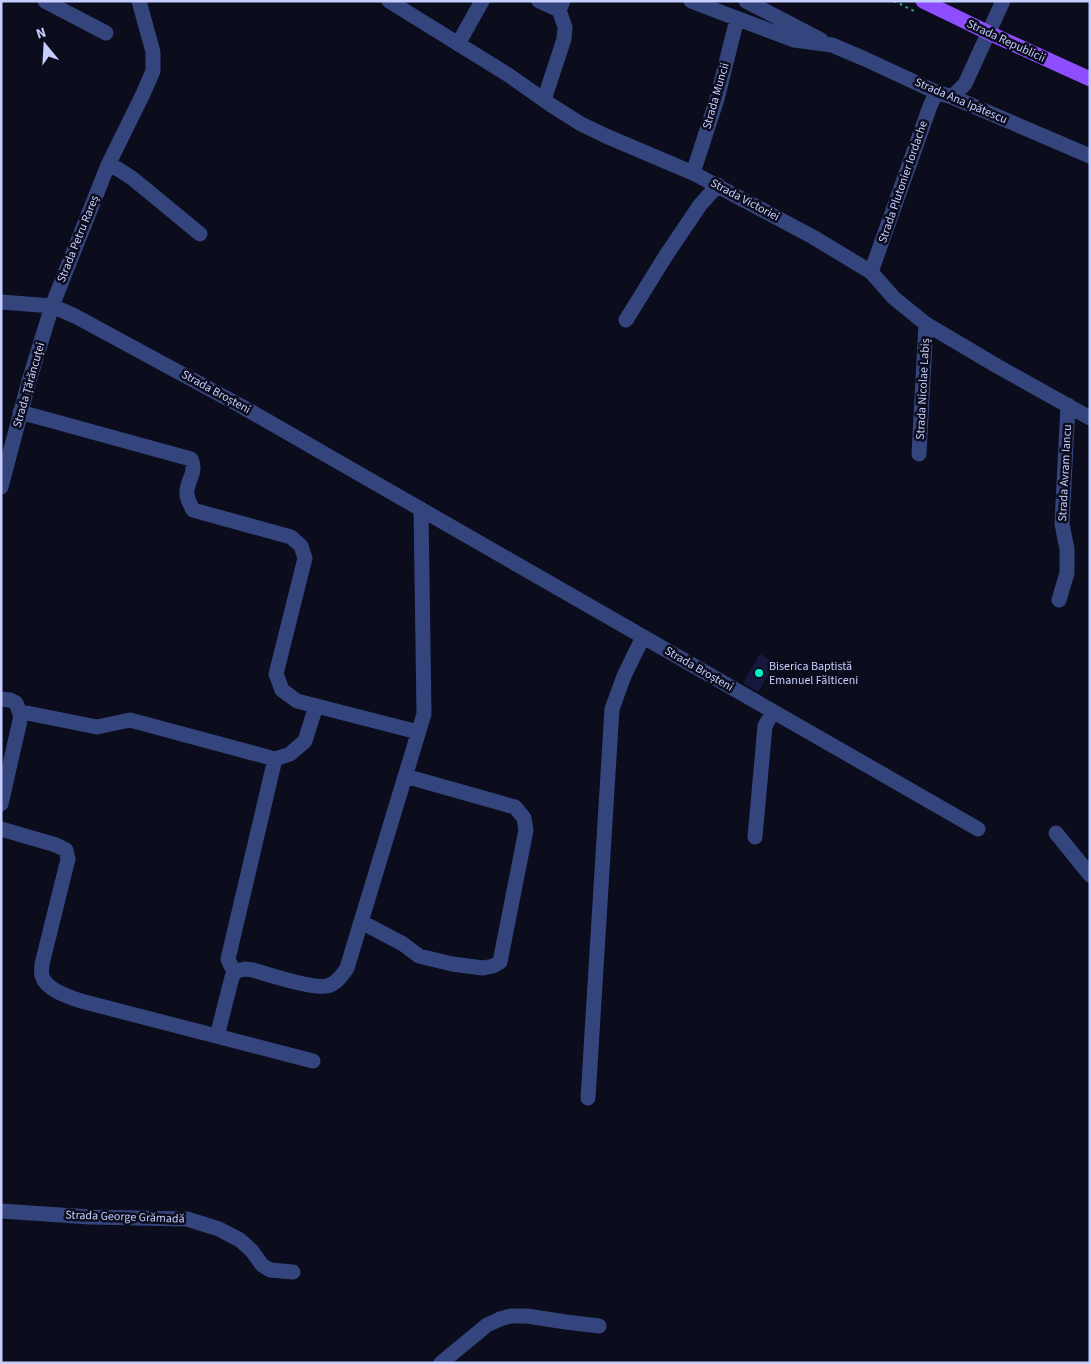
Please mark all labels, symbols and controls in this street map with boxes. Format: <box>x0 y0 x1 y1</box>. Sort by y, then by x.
street label: Strada Republicii <box>964 15 1048 67</box>
north arrow <box>20 20 70 70</box>
text: N <box>34 23 49 45</box>
street label: Strada Muncii <box>698 61 734 131</box>
street label: Strada Ana Ipătescu <box>912 74 1010 128</box>
street label: Strada Plutonier Iordache <box>874 118 932 245</box>
street label: Strada Victoriei <box>707 175 783 225</box>
street label: Strada Petru Rareș <box>53 193 103 285</box>
street label: Strada Nicolae Labiș <box>912 338 934 440</box>
street label: Strada Țărăncuței <box>9 340 49 430</box>
street label: Strada Broșteni <box>178 366 254 418</box>
street label: Strada Avram Iancu <box>1054 424 1076 522</box>
street label: Strada Broșteni <box>661 642 737 696</box>
place label: Biserica Baptistă Emanuel Fălticeni <box>769 658 858 689</box>
marker: Biserica Baptistă Emanuel Fălticeni <box>753 667 765 679</box>
street label: Strada George Grămadă <box>65 1206 185 1228</box>

